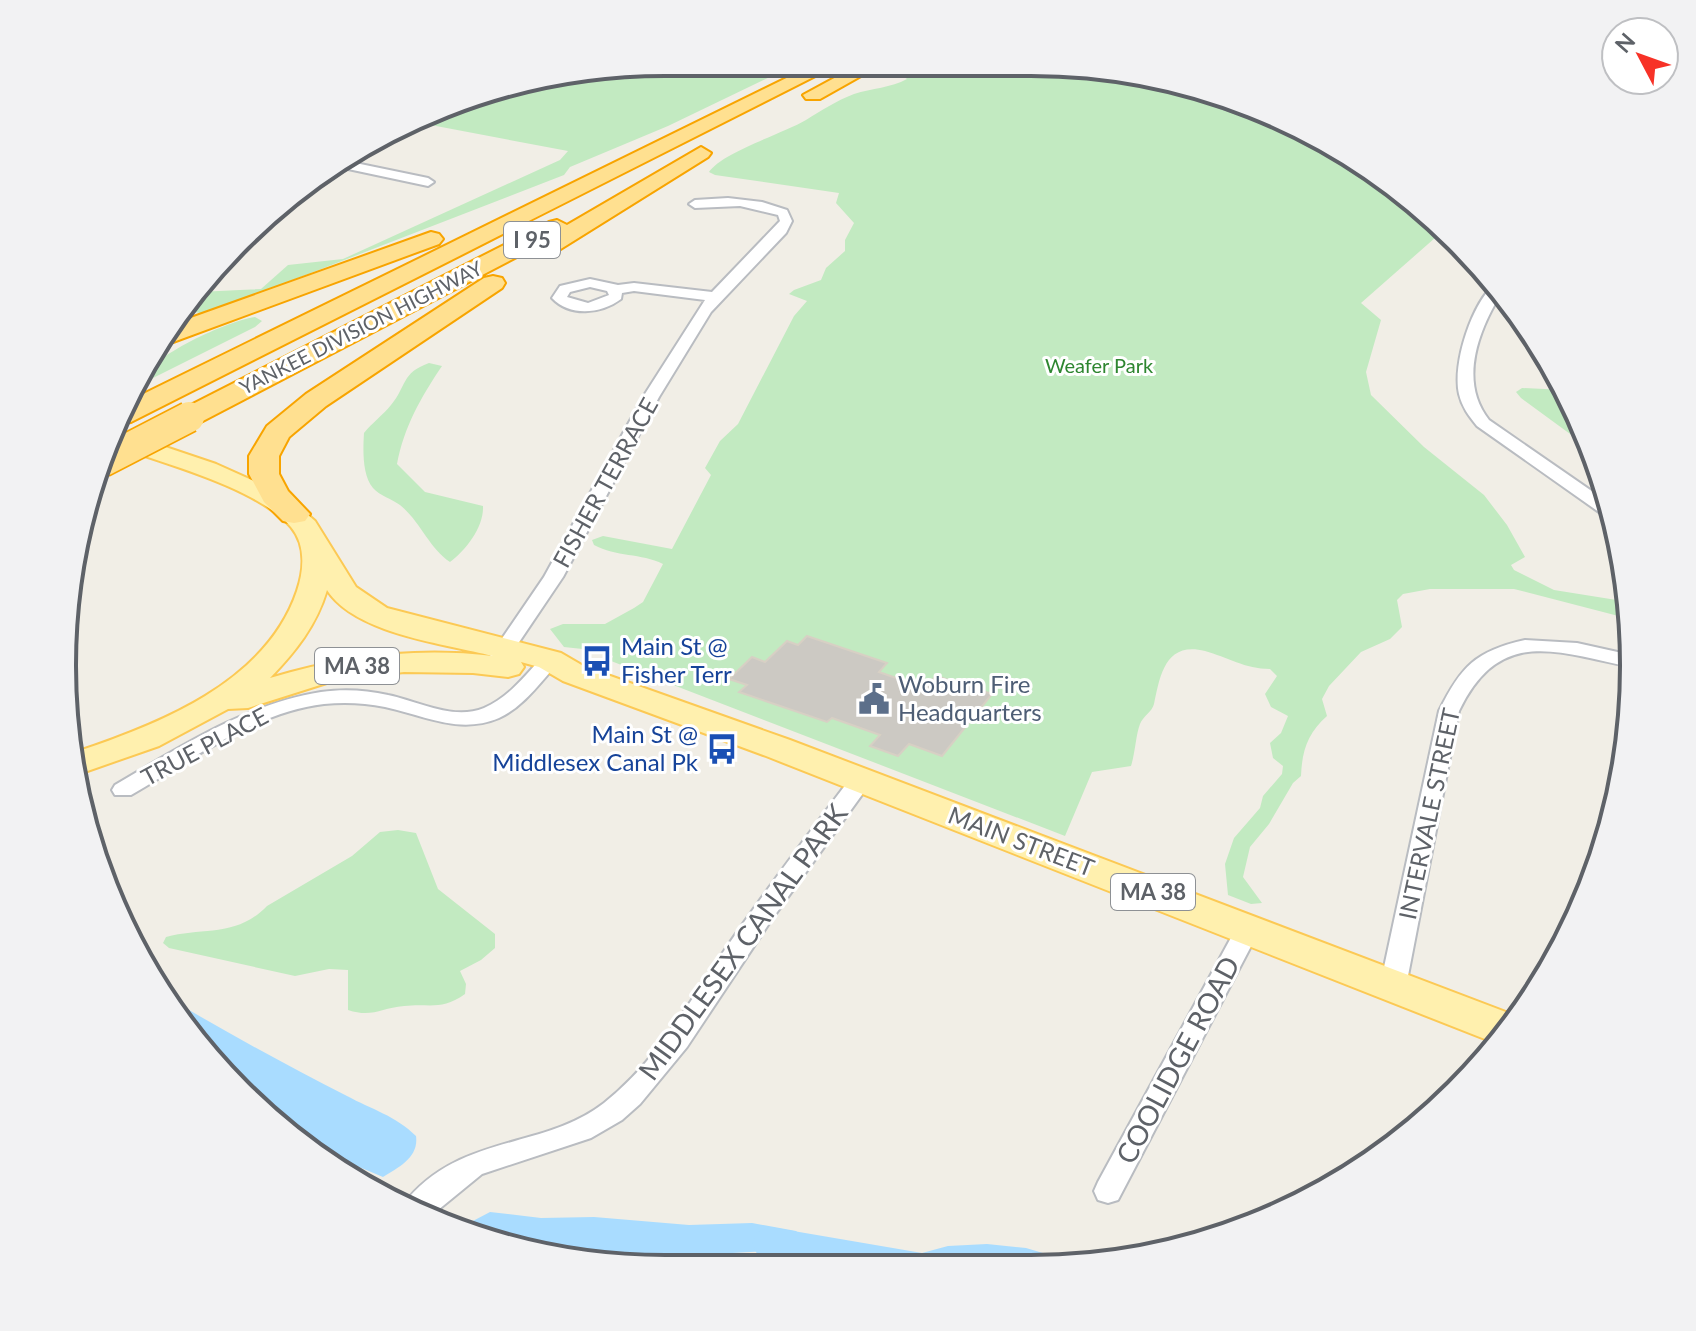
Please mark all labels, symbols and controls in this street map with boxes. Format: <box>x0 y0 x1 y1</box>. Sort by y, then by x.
north arrow <box>1600 16 1680 96</box>
text: N <box>1609 27 1640 58</box>
road number: I 95 <box>504 222 560 258</box>
street label: YANKEE DIVISION HIGHWAY <box>235 255 486 399</box>
park label: Weafer Park <box>1045 353 1154 377</box>
street label: FISHER TERRACE <box>546 392 663 572</box>
place label: Main St @ Fisher Terr <box>621 631 732 688</box>
bus stop icon: Main St @ Fisher Terr <box>580 644 614 678</box>
road number: MA 38 <box>315 648 399 684</box>
place label: Woburn Fire Headquarters <box>898 669 1042 726</box>
public building icon: Woburn Fire Headquarters <box>857 682 891 716</box>
street label: TRUE PLACE <box>136 700 273 791</box>
street label: INTERVALE STREET <box>1392 705 1465 922</box>
place label: Main St @ Middlesex Canal Pk <box>492 719 699 776</box>
bus stop icon: Main St @ Middlesex Canal Pk <box>705 732 739 766</box>
street label: MIDDLESEX CANAL PARK <box>631 796 854 1086</box>
street label: MAIN STREET <box>945 799 1099 882</box>
road number: MA 38 <box>1111 874 1195 910</box>
street label: COOLIDGE ROAD <box>1108 950 1246 1169</box>

